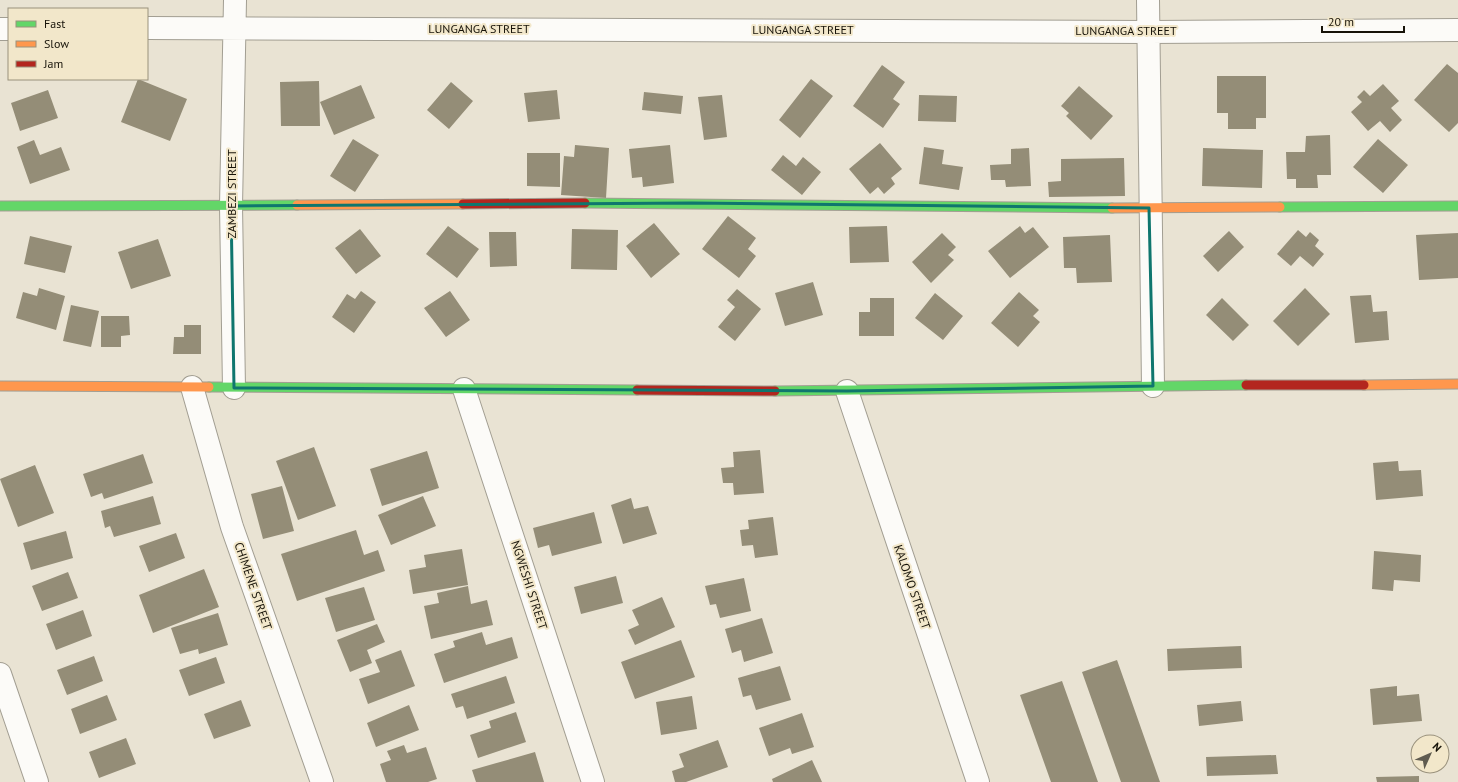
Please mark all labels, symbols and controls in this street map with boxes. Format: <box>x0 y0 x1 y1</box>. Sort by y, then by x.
legend <box>8 8 148 80</box>
scale bar <box>1322 8 1404 34</box>
text: 20 m <box>1328 14 1354 29</box>
text: Fast <box>44 16 65 31</box>
street label: LUNGANGA STREET <box>428 21 530 36</box>
street label: LUNGANGA STREET <box>752 22 854 37</box>
street label: LUNGANGA STREET <box>1075 23 1177 38</box>
text: Slow <box>44 36 69 51</box>
text: Jam <box>43 56 63 71</box>
street label: ZAMBEZI STREET <box>224 149 239 239</box>
street label: NGWESHI STREET <box>508 538 551 632</box>
street label: CHIMENE STREET <box>231 540 276 632</box>
street label: KALOMO STREET <box>891 543 934 631</box>
north arrow <box>1410 734 1450 774</box>
text: N <box>1430 739 1445 754</box>

